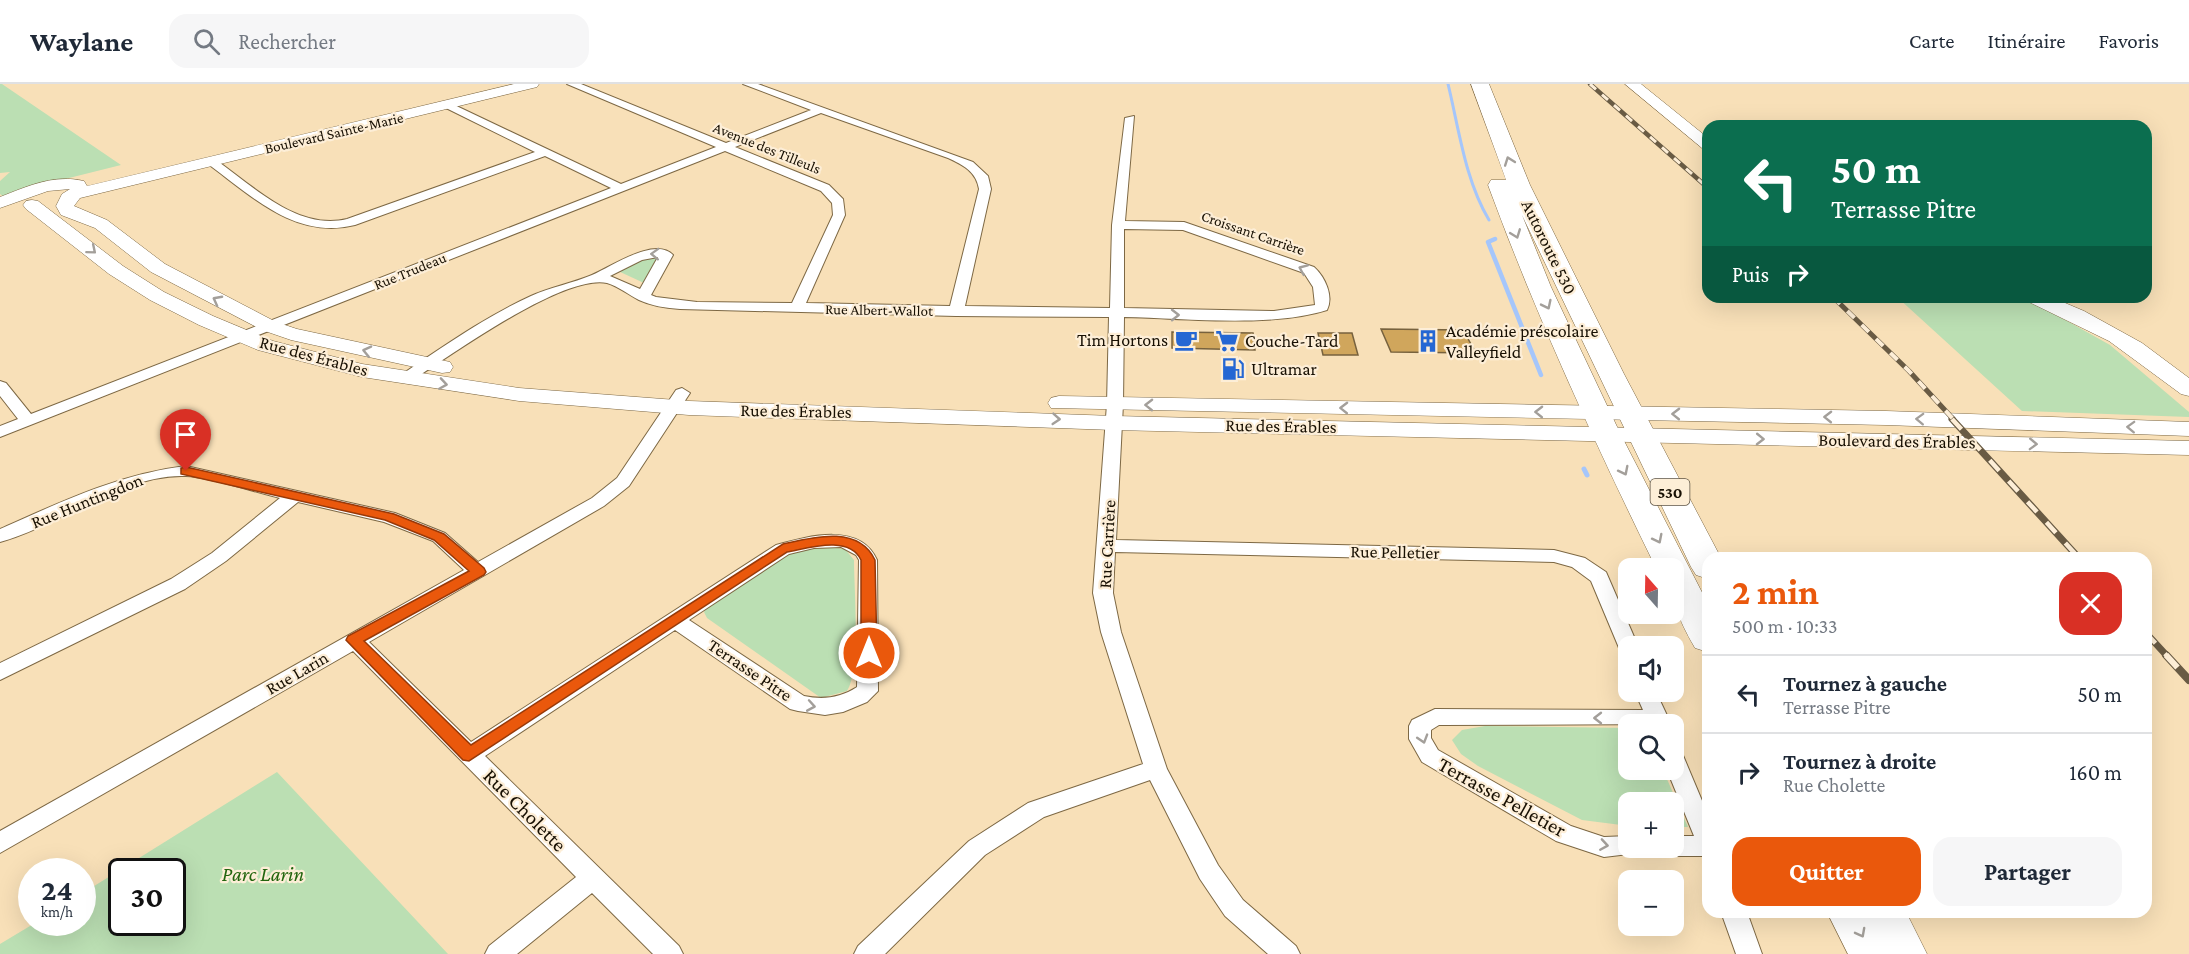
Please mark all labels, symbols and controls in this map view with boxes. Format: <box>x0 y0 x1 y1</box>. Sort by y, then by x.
search box <box>169 14 589 68</box>
icon: search <box>190 25 223 58</box>
text: Waylane <box>30 26 133 57</box>
text: Rechercher <box>238 29 336 54</box>
text: Carte <box>1909 29 1955 53</box>
text: Itinéraire <box>1988 29 2065 53</box>
text: Favoris <box>2098 29 2159 53</box>
street label: Boulevard Sainte-Marie <box>263 109 405 157</box>
street label: Avenue des Tilleuls <box>711 119 823 177</box>
icon: left <box>1732 144 1810 222</box>
text: 50 m <box>1831 145 1921 192</box>
one-way arrow <box>1504 156 1517 167</box>
text: Terrasse Pitre <box>1831 194 1976 224</box>
street label: Autoroute 530 <box>1517 196 1581 298</box>
street label: Croissant Carrière <box>1199 208 1307 258</box>
one-way arrow <box>1509 228 1522 238</box>
one-way arrow <box>85 243 96 254</box>
one-way arrow <box>651 248 660 261</box>
street label: Rue Trudeau <box>372 249 448 293</box>
icon: right <box>1781 258 1814 291</box>
text: Puis <box>1732 262 1769 287</box>
one-way arrow <box>1299 264 1310 276</box>
one-way arrow <box>213 296 223 307</box>
one-way arrow <box>1539 298 1551 309</box>
street label: Rue Albert-Wallot <box>825 301 934 319</box>
one-way arrow <box>1170 309 1179 321</box>
place label: Académie préscolaire Valleyfield <box>1446 321 1598 362</box>
cafe icon: Tim Hortons <box>1173 327 1199 353</box>
supermarket icon: Couche-Tard <box>1214 328 1240 354</box>
building icon: Académie préscolaire Valleyfield <box>1415 328 1441 354</box>
place label: Tim Hortons <box>1077 330 1168 350</box>
place label: Couche-Tard <box>1245 331 1339 351</box>
street label: Rue des Érables <box>258 332 370 380</box>
one-way arrow <box>362 345 372 358</box>
fuel station icon: Ultramar <box>1220 356 1246 382</box>
place label: Ultramar <box>1251 359 1318 379</box>
one-way arrow <box>437 377 447 390</box>
one-way arrow <box>1145 399 1154 411</box>
street label: Rue des Érables <box>740 400 852 422</box>
one-way arrow <box>1340 402 1349 414</box>
one-way arrow <box>1535 405 1544 418</box>
one-way arrow <box>1672 408 1681 420</box>
pin <box>160 409 211 471</box>
one-way arrow <box>1823 411 1832 423</box>
one-way arrow <box>1052 413 1061 426</box>
one-way arrow <box>1916 413 1925 425</box>
street label: Rue des Érables <box>1225 415 1337 437</box>
icon: arrive <box>169 418 202 451</box>
one-way arrow <box>2126 420 2135 433</box>
street label: Boulevard des Érables <box>1818 430 1976 452</box>
one-way arrow <box>1755 433 1764 445</box>
one-way arrow <box>2029 437 2038 450</box>
one-way arrow <box>1617 465 1629 476</box>
street label: Rue Huntingdon <box>28 469 146 532</box>
road number: 530 <box>1650 479 1690 505</box>
street label: Rue Carrière <box>1095 499 1119 589</box>
one-way arrow <box>1651 533 1663 544</box>
street label: Rue Pelletier <box>1350 541 1441 563</box>
north arrow <box>1618 558 1684 624</box>
map controls <box>1618 558 1684 936</box>
text: 2 min <box>1732 572 1819 612</box>
button: close <box>2059 572 2122 635</box>
text: 500 m · 10:33 <box>1732 615 1838 637</box>
position arrow <box>837 621 901 685</box>
street label: Terrasse Pitre <box>704 635 796 705</box>
button: sound <box>1618 636 1684 702</box>
street label: Rue Larin <box>262 647 332 699</box>
text: Tournez à gauche <box>1783 671 1947 696</box>
icon: left <box>1732 678 1765 711</box>
text: 50 m <box>2077 682 2122 707</box>
text: Terrasse Pitre <box>1783 696 1891 718</box>
one-way arrow <box>806 699 815 711</box>
one-way arrow <box>1594 712 1603 724</box>
button: search <box>1618 714 1684 780</box>
one-way arrow <box>1416 733 1428 744</box>
text: Tournez à droite <box>1783 749 1936 774</box>
street label: Terrasse Pelletier <box>1434 752 1571 842</box>
icon: right <box>1732 756 1765 789</box>
text: 160 m <box>2069 760 2122 785</box>
street label: Rue Cholette <box>479 764 571 856</box>
text: Rue Cholette <box>1783 774 1885 796</box>
button: + <box>1618 792 1684 858</box>
button: Quitter <box>1732 837 1921 906</box>
button: Partager <box>1933 837 2122 906</box>
one-way arrow <box>1599 838 1609 850</box>
speed limit sign: 30 <box>108 858 186 936</box>
park label: Parc Larin <box>222 862 304 886</box>
button: − <box>1618 870 1684 936</box>
text: 24 <box>41 873 73 906</box>
text: km/h <box>41 904 73 920</box>
one-way arrow <box>1854 927 1865 937</box>

